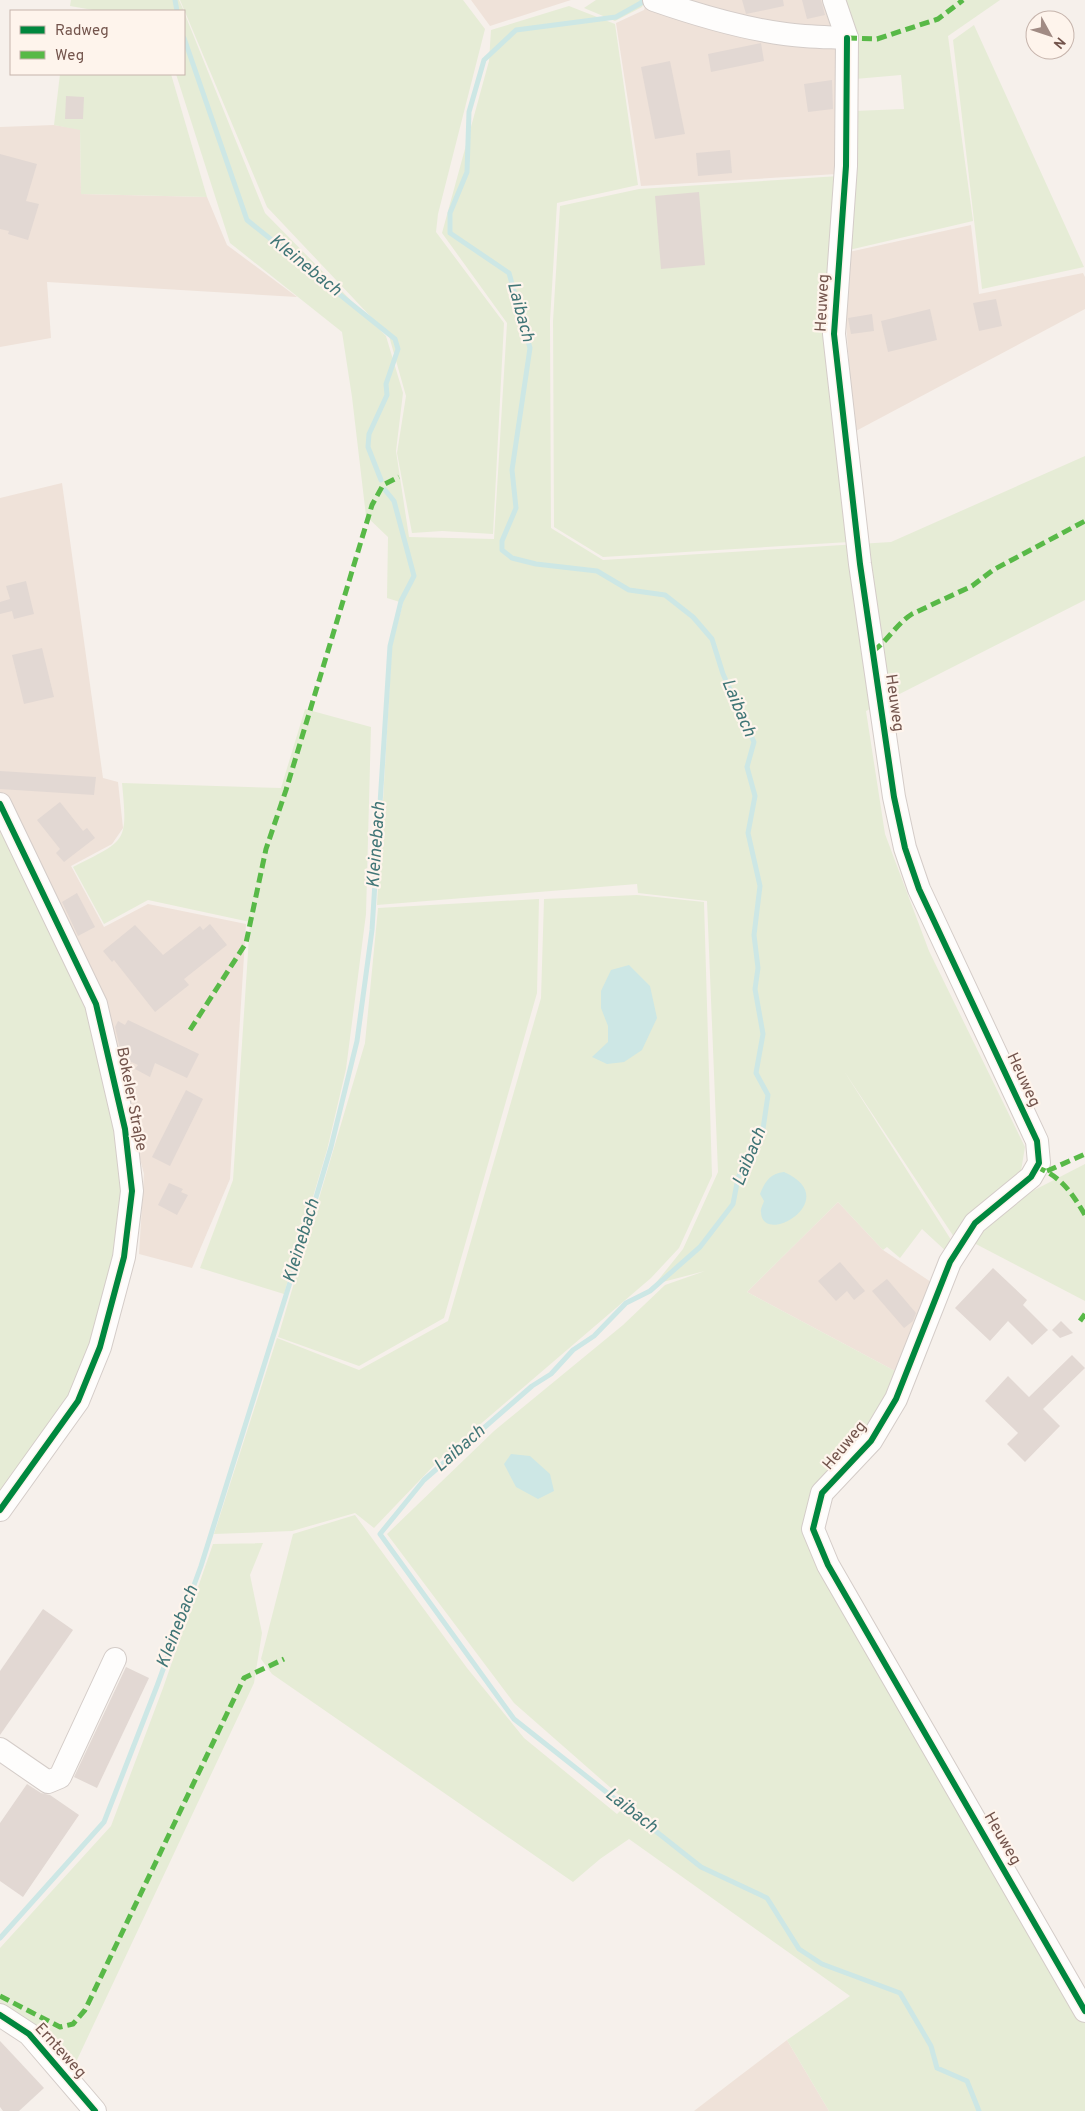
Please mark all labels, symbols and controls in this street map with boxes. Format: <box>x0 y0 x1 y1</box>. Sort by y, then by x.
legend <box>10 10 185 75</box>
north arrow <box>1025 10 1075 60</box>
text: Radweg <box>55 22 109 41</box>
text: N <box>1049 33 1069 52</box>
text: Weg <box>55 47 84 66</box>
water label: Kleinebach <box>264 230 346 302</box>
street label: Heuweg <box>811 273 835 333</box>
water label: Laibach <box>501 280 539 345</box>
street label: Heuweg <box>880 673 908 733</box>
water label: Laibach <box>715 675 761 741</box>
water label: Kleinebach <box>363 801 392 889</box>
street label: Bokeler Straße <box>111 1045 151 1153</box>
street label: Heuweg <box>1002 1049 1044 1111</box>
water label: Laibach <box>728 1124 772 1190</box>
water label: Kleinebach <box>278 1196 326 1286</box>
street label: Heuweg <box>819 1417 871 1475</box>
water label: Laibach <box>429 1420 491 1478</box>
water label: Kleinebach <box>152 1582 204 1671</box>
water label: Laibach <box>600 1783 662 1839</box>
street label: Heuweg <box>979 1809 1025 1869</box>
street label: Ernteweg <box>30 2019 90 2083</box>

